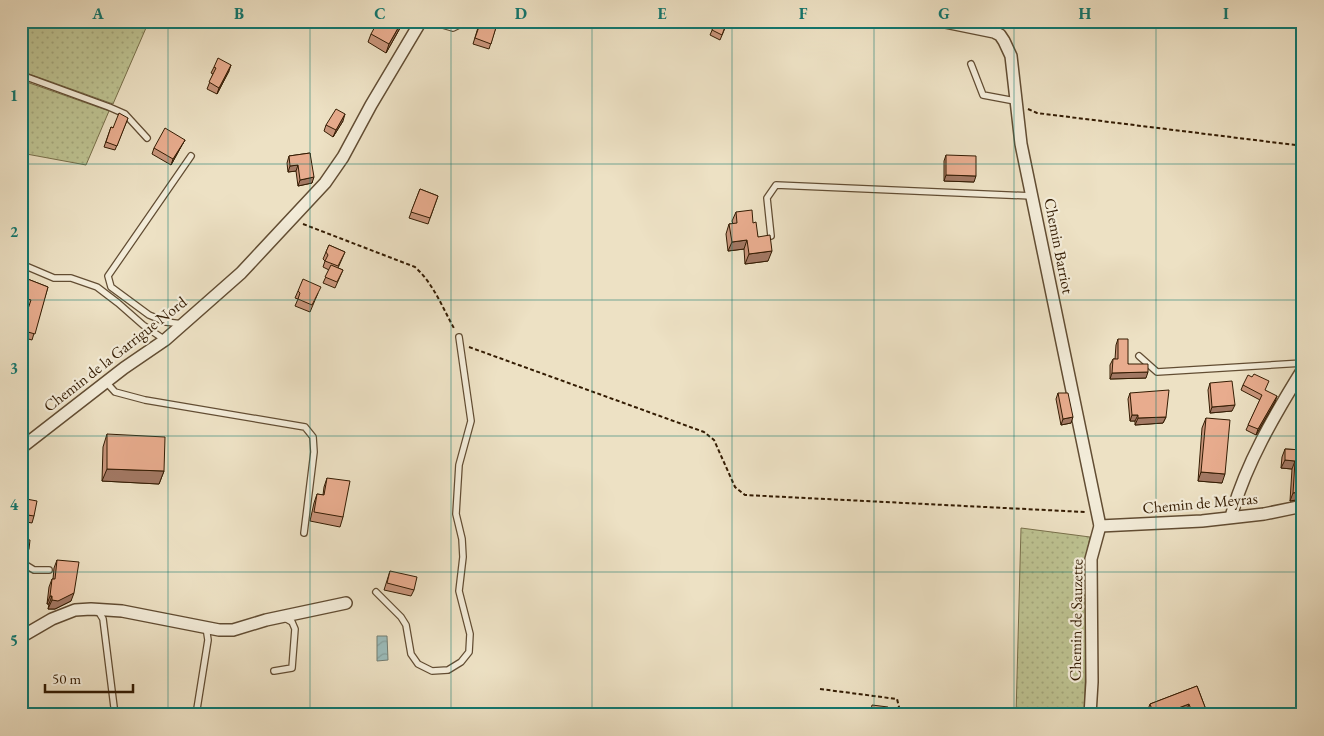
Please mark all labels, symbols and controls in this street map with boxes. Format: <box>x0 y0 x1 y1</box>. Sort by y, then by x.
text: A <box>91 3 104 24</box>
text: B <box>234 3 244 24</box>
text: C <box>374 3 386 24</box>
text: D <box>515 3 527 24</box>
text: E <box>657 3 667 24</box>
text: F <box>799 3 808 24</box>
text: G <box>938 3 950 24</box>
text: H <box>1079 3 1092 24</box>
text: I <box>1223 3 1229 24</box>
text: 1 <box>10 85 18 106</box>
street label: Chemin Barriot <box>1039 196 1079 296</box>
text: 2 <box>10 221 19 242</box>
street label: Chemin de la Garrigue Nord <box>39 291 192 417</box>
text: 3 <box>10 358 18 379</box>
street label: Chemin de Meyras <box>1141 488 1259 518</box>
text: 4 <box>10 494 19 515</box>
street label: Chemin de Sauzette <box>1064 559 1088 681</box>
text: 5 <box>10 630 18 651</box>
scale bar <box>45 661 132 693</box>
text: 50 m <box>52 669 81 688</box>

